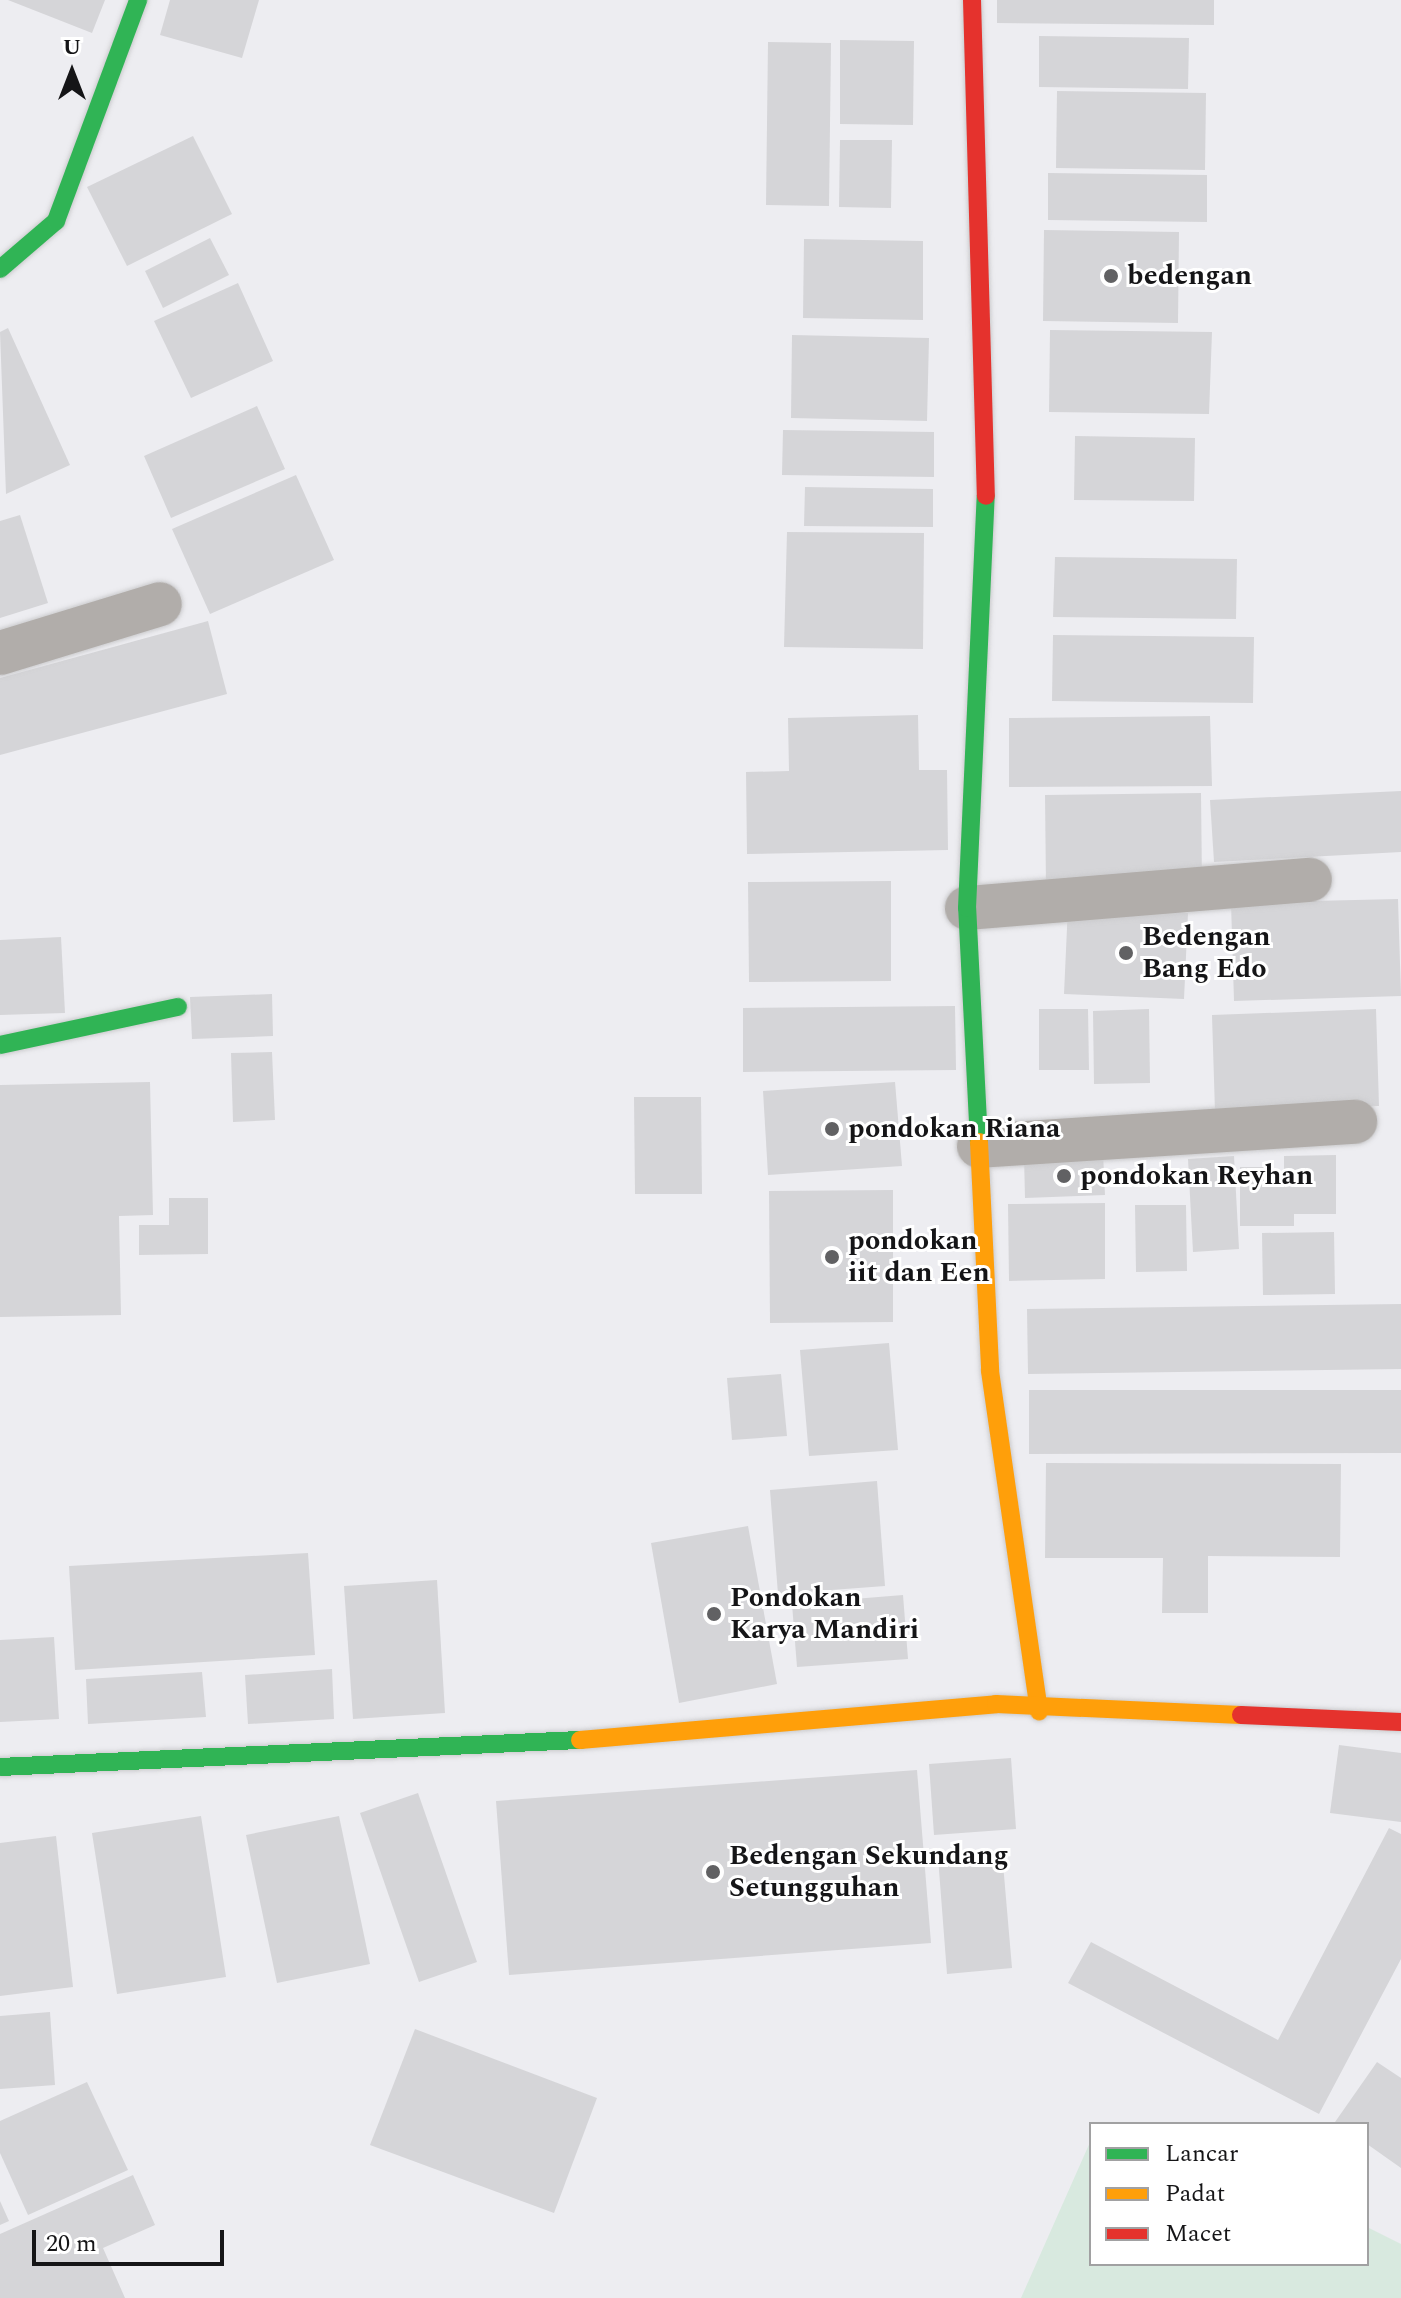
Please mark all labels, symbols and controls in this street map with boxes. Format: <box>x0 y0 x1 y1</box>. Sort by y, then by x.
text: U <box>63 31 81 64</box>
north arrow <box>32 32 112 112</box>
place label: bedengan <box>1127 259 1252 293</box>
marker: bedengan <box>1102 267 1120 285</box>
place label: Bedengan Bang Edo <box>1142 920 1271 986</box>
marker: Bedengan Bang Edo <box>1117 944 1135 962</box>
place label: pondokan Riana <box>848 1112 1060 1146</box>
marker: pondokan Riana <box>823 1120 841 1138</box>
place label: pondokan Reyhan <box>1080 1159 1313 1193</box>
marker: pondokan Reyhan <box>1055 1167 1073 1185</box>
place label: pondokan iit dan Een <box>848 1224 990 1290</box>
marker: pondokan iit dan Een <box>823 1248 841 1266</box>
place label: Pondokan Karya Mandiri <box>730 1581 919 1647</box>
marker: Pondokan Karya Mandiri <box>705 1605 723 1623</box>
place label: Bedengan Sekundang Setungguhan <box>729 1839 1009 1905</box>
marker: Bedengan Sekundang Setungguhan <box>704 1863 722 1881</box>
legend <box>1089 2122 1369 2266</box>
text: Lancar <box>1165 2136 1239 2172</box>
text: Padat <box>1165 2176 1225 2212</box>
scale bar <box>36 2214 228 2264</box>
text: Macet <box>1165 2216 1231 2252</box>
text: 20 m <box>46 2226 97 2262</box>

